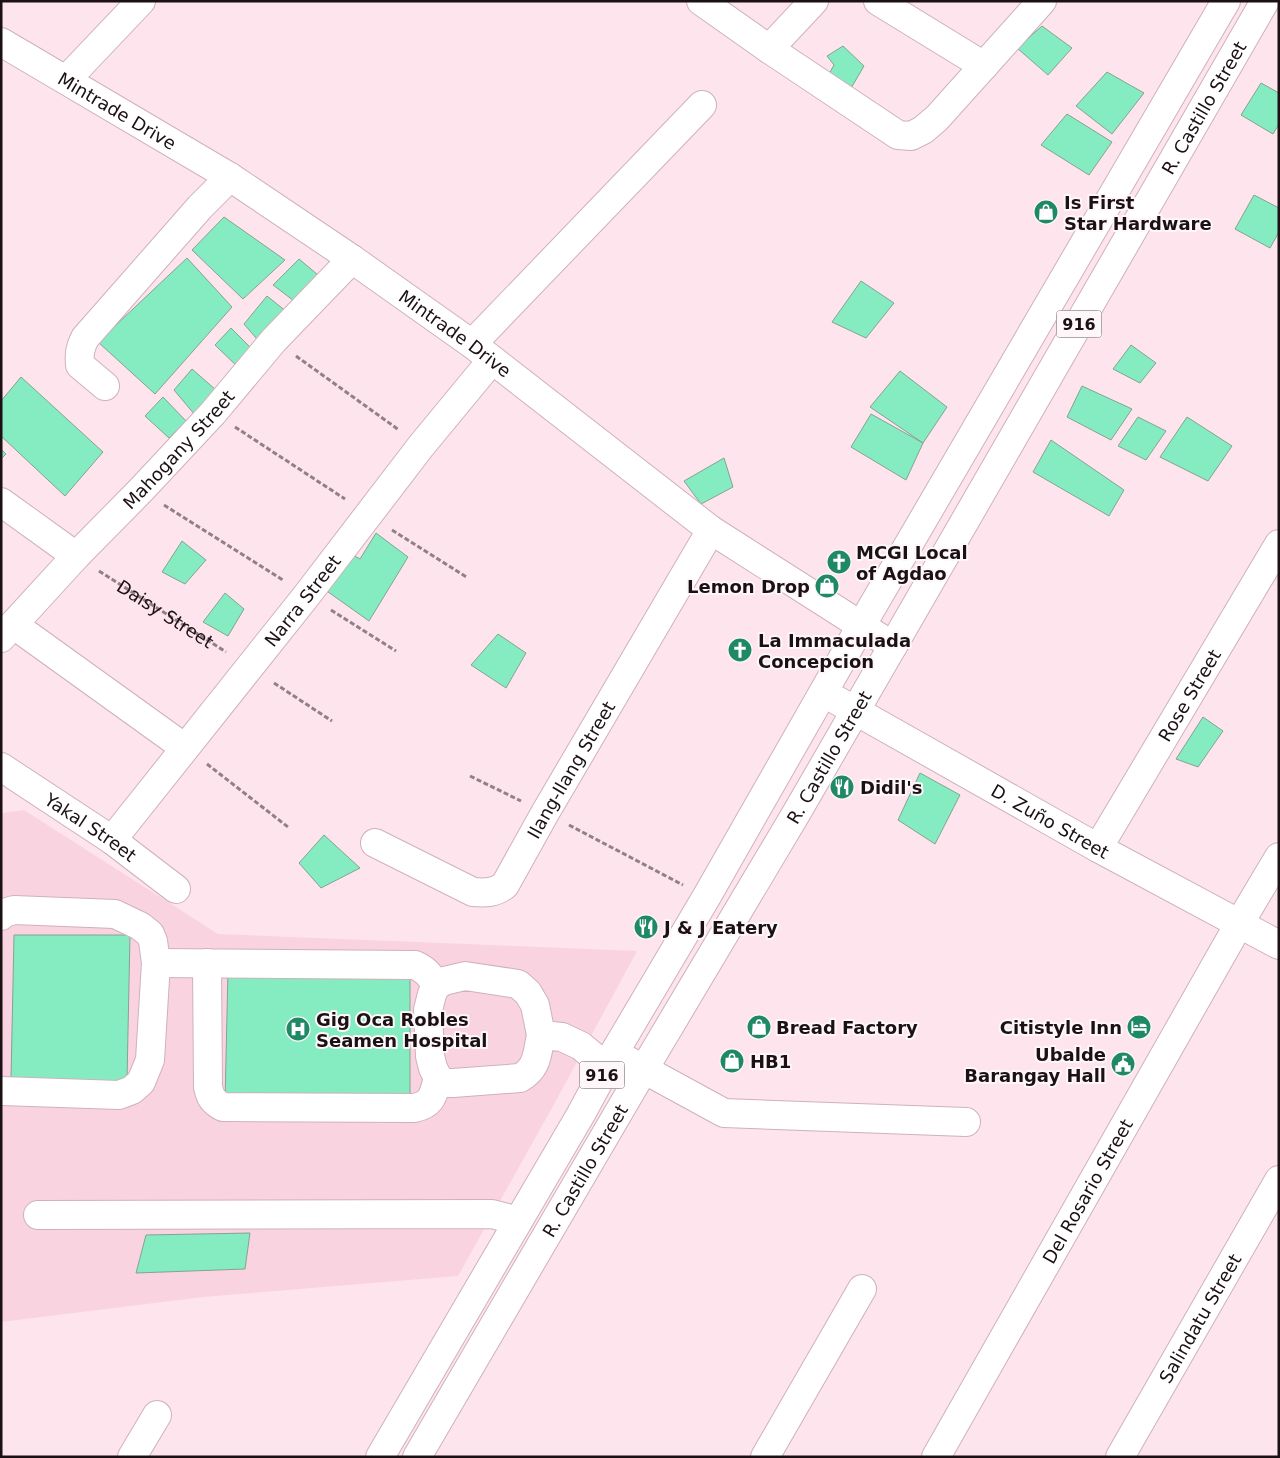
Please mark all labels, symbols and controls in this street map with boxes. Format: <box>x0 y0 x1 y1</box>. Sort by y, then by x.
street label: R. Castillo Street <box>1157 37 1250 178</box>
street label: Mintrade Drive <box>54 68 180 154</box>
place label: Is First Star Hardware <box>1064 192 1212 234</box>
shop icon: Is First Star Hardware <box>1033 199 1059 225</box>
street label: Mintrade Drive <box>395 285 516 381</box>
road number: 916 <box>1056 310 1102 338</box>
street label: Mahogany Street <box>118 386 238 513</box>
place label: MCGI Local of Agdao <box>856 542 968 584</box>
church icon: MCGI Local of Agdao <box>826 549 852 575</box>
street label: Narra Street <box>260 550 345 650</box>
shop icon: Lemon Drop <box>814 573 840 599</box>
street label: Daisy Street <box>113 575 218 652</box>
place label: Lemon Drop <box>687 576 810 597</box>
place label: La Immaculada Concepcion <box>758 630 911 672</box>
church icon: La Immaculada Concepcion <box>727 637 753 663</box>
street label: Rose Street <box>1154 645 1225 745</box>
street label: R. Castillo Street <box>782 687 875 827</box>
street label: Ilang-Ilang Street <box>523 697 619 842</box>
restaurant icon: Didil's <box>829 774 855 800</box>
place label: Didil's <box>860 777 923 798</box>
street label: D. Zuño Street <box>988 779 1113 863</box>
street label: Yakal Street <box>40 788 141 866</box>
restaurant icon: J & J Eatery <box>633 914 659 940</box>
place label: J & J Eatery <box>662 917 778 938</box>
place label: Gig Oca Robles Seamen Hospital <box>316 1009 487 1051</box>
shop icon: Bread Factory <box>746 1014 772 1040</box>
hotel icon: Citistyle Inn <box>1126 1014 1152 1040</box>
hospital icon: Gig Oca Robles Seamen Hospital <box>285 1016 311 1042</box>
place label: Bread Factory <box>776 1017 918 1038</box>
place label: Citistyle Inn <box>1000 1017 1122 1038</box>
place label: Ubalde Barangay Hall <box>964 1044 1106 1086</box>
shop icon: HB1 <box>719 1048 745 1074</box>
place label: HB1 <box>750 1051 791 1072</box>
public building icon: Ubalde Barangay Hall <box>1110 1051 1136 1077</box>
road number: 916 <box>580 1062 624 1088</box>
street label: R. Castillo Street <box>538 1100 632 1240</box>
street label: Del Rosario Street <box>1038 1115 1137 1267</box>
street label: Salindatu Street <box>1154 1250 1245 1386</box>

